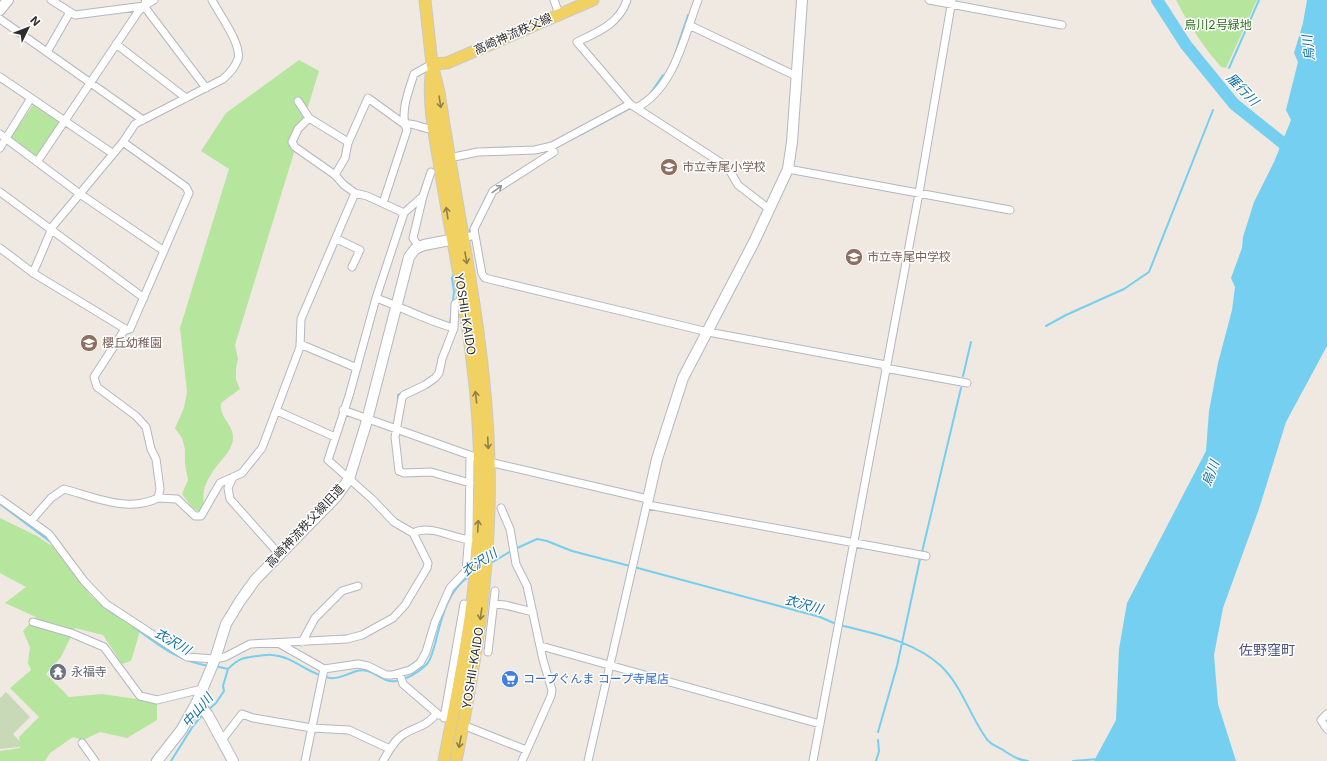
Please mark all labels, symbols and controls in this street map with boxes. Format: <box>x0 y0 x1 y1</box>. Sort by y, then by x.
north arrow <box>8 8 48 48</box>
street label: 高崎神流秩父線 <box>471 10 554 57</box>
text: N <box>27 13 43 29</box>
park label: 烏川2号緑地 <box>1184 17 1252 32</box>
water label: 烏川 <box>1298 32 1318 62</box>
water label: 雁行川 <box>1224 69 1264 110</box>
one-way arrow <box>436 96 444 109</box>
school or university icon: 市立寺尾小学校 <box>659 157 679 177</box>
place label: 市立寺尾小学校 <box>682 159 766 174</box>
one-way arrow <box>492 185 503 193</box>
one-way arrow <box>443 207 451 220</box>
school or university icon: 市立寺尾中学校 <box>844 247 864 267</box>
place label: 市立寺尾中学校 <box>867 249 951 264</box>
one-way arrow <box>462 251 470 264</box>
street label: YOSHII-KAIDO <box>452 272 479 356</box>
school or university icon: 櫻丘幼稚園 <box>79 333 99 353</box>
place label: 櫻丘幼稚園 <box>102 335 162 350</box>
one-way arrow <box>472 391 480 404</box>
one-way arrow <box>485 436 492 449</box>
water label: 烏川 <box>1198 456 1223 488</box>
street label: 高崎神流秩父線旧道 <box>262 481 347 570</box>
one-way arrow <box>475 520 482 533</box>
water label: 衣沢川 <box>458 544 501 579</box>
water label: 衣沢川 <box>783 591 827 618</box>
one-way arrow <box>477 607 485 620</box>
water label: 衣沢川 <box>152 624 196 659</box>
street label: YOSHII-KAIDO <box>459 626 486 710</box>
district label: 佐野窪町 <box>1239 641 1295 658</box>
temple icon: 永福寺 <box>48 662 68 682</box>
place label: 永福寺 <box>71 664 107 679</box>
supermarket icon: コープぐんま コープ寺尾店 <box>500 669 520 689</box>
place label: コープぐんま コープ寺尾店 <box>523 671 669 686</box>
water label: 中山川 <box>178 689 217 730</box>
one-way arrow <box>456 735 464 748</box>

